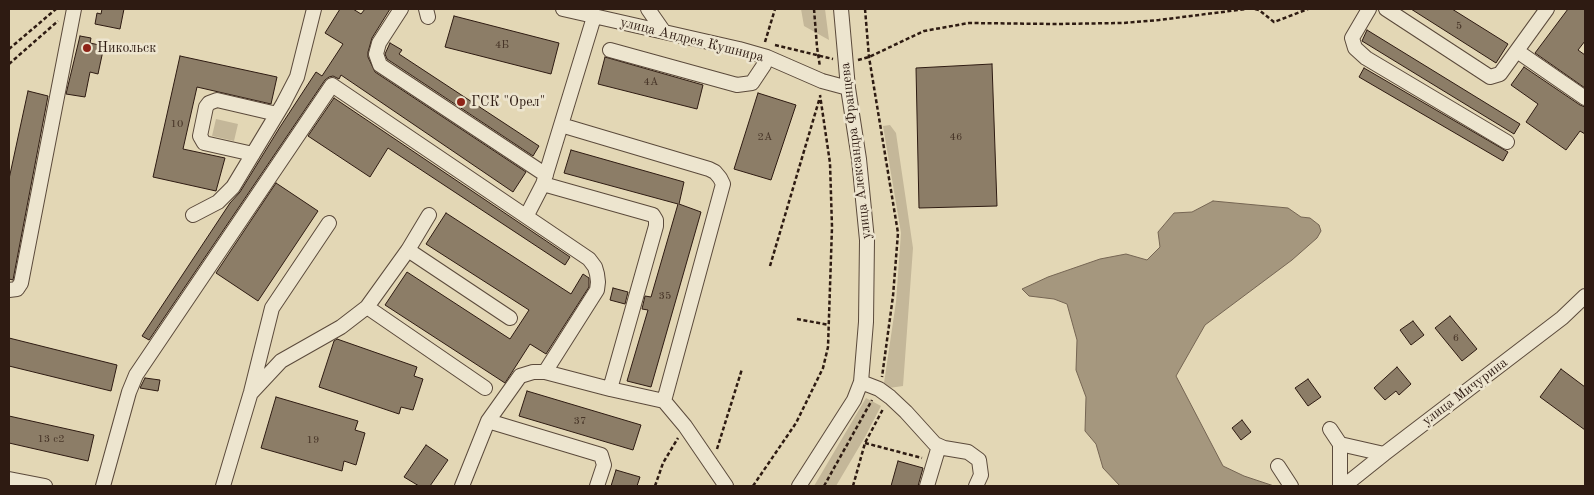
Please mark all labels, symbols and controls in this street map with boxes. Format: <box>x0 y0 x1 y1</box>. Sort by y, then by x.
street label: улица Андрея Кушнира <box>618 14 766 66</box>
house number: 5 <box>1456 19 1462 33</box>
house number: 4Б <box>495 38 509 52</box>
place label: Никольск <box>97 40 156 56</box>
marker: Никольск <box>81 42 93 54</box>
street label: улица Александра Францева <box>837 62 875 240</box>
house number: 4А <box>644 75 658 89</box>
place label: ГСК "Орел" <box>471 94 545 110</box>
marker: ГСК "Орел" <box>455 96 467 108</box>
house number: 10 <box>171 117 183 131</box>
house number: 2А <box>758 130 772 144</box>
house number: 46 <box>950 130 962 144</box>
house number: 35 <box>659 289 671 303</box>
house number: 6 <box>1453 331 1459 345</box>
street label: улица Мичурина <box>1419 354 1511 430</box>
house number: 37 <box>574 414 586 428</box>
house number: 13 с2 <box>37 432 65 446</box>
house number: 19 <box>307 433 319 447</box>

